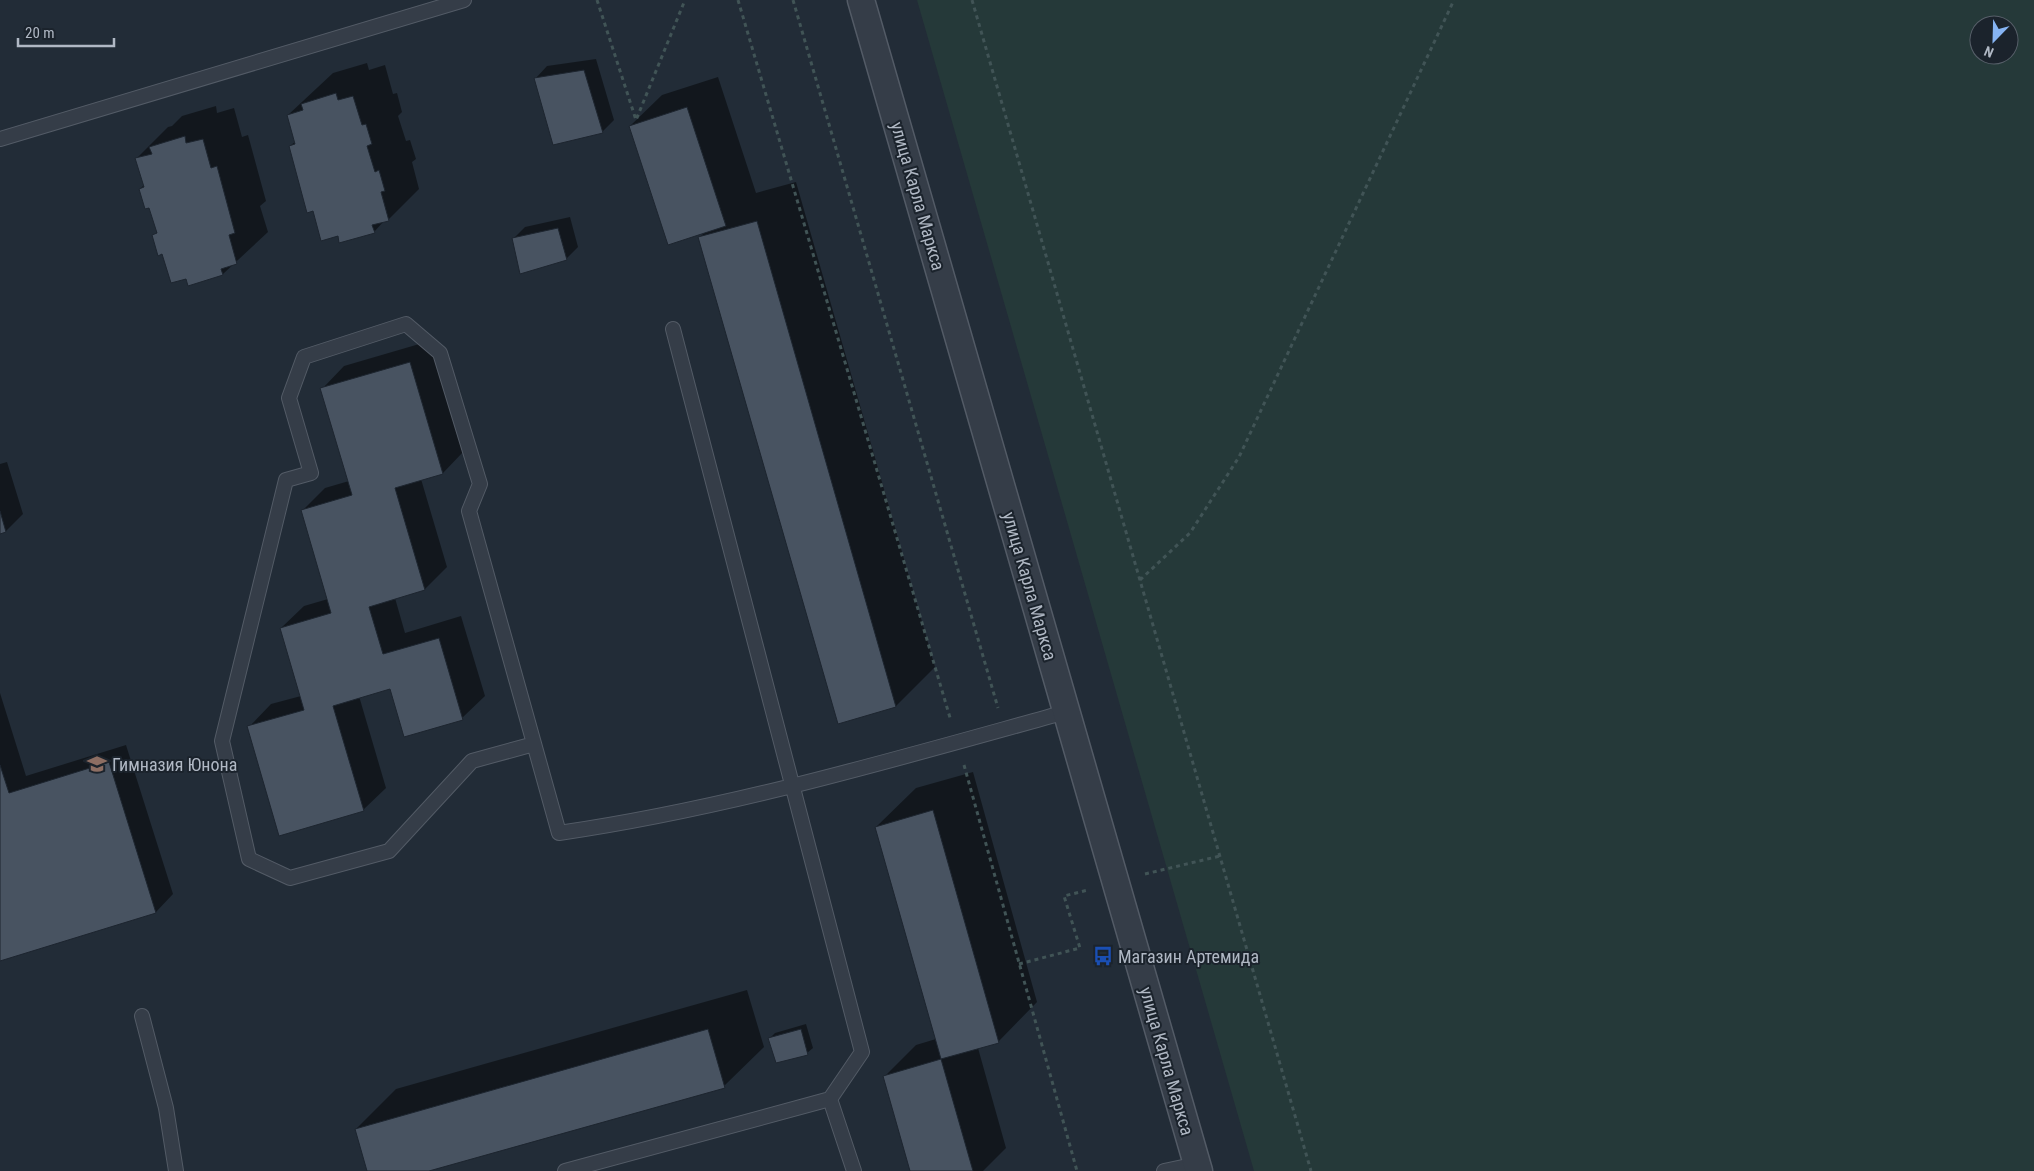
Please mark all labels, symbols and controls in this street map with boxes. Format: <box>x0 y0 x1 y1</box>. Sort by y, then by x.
scale bar <box>18 15 114 47</box>
north arrow <box>1969 15 2019 65</box>
text: 20 m <box>25 24 55 42</box>
text: N <box>1982 43 1996 61</box>
street label: улица Карла Маркса <box>887 119 949 273</box>
street label: улица Карла Маркса <box>999 509 1061 663</box>
school or university icon: Гимназия Юнона <box>86 753 108 775</box>
place label: Гимназия Юнона <box>112 754 237 775</box>
bus stop icon: Магазин Артемида <box>1092 945 1114 967</box>
place label: Магазин Артемида <box>1118 946 1259 967</box>
street label: улица Карла Маркса <box>1136 984 1198 1138</box>

